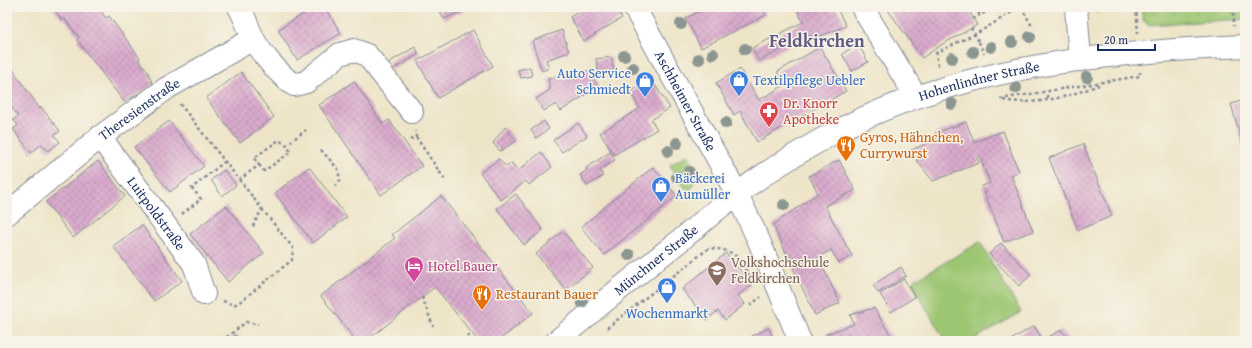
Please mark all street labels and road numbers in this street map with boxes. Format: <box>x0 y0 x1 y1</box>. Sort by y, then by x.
street label: Aschheimer Straße <box>650 47 722 155</box>
street label: Hohenlindner Straße <box>916 56 1042 106</box>
street label: Theresienstraße <box>94 73 184 145</box>
street label: Luitpoldstraße <box>123 172 191 255</box>
street label: Münchner Straße <box>609 219 703 300</box>

